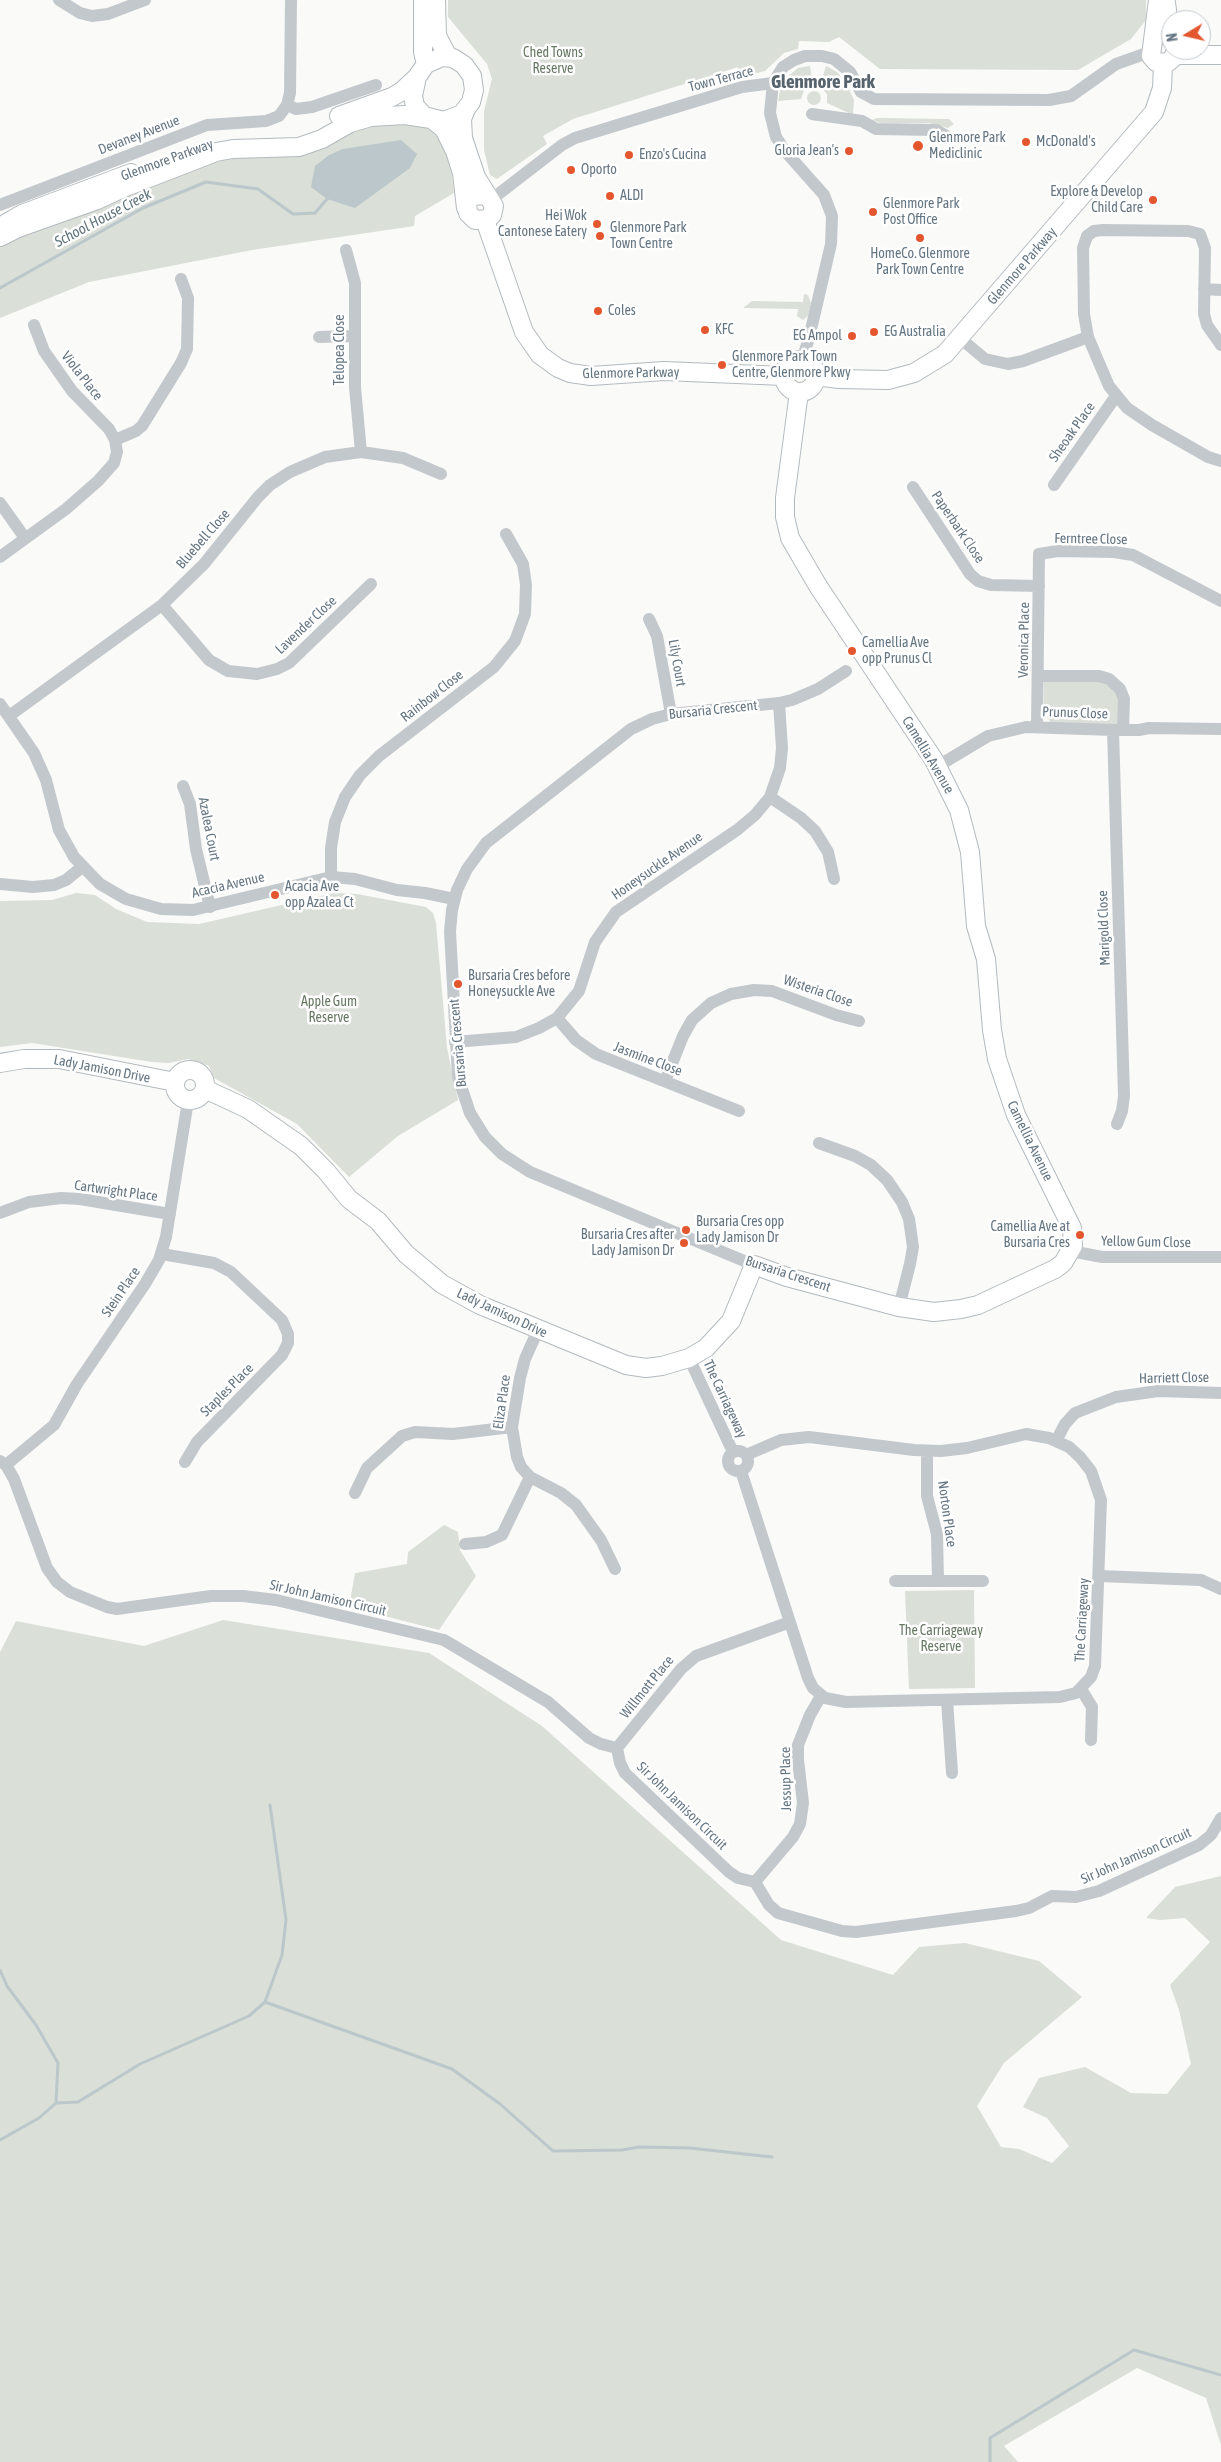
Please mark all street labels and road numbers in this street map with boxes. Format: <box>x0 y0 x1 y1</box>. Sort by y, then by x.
street label: Town Terrace <box>687 62 755 96</box>
street label: Devaney Avenue <box>96 112 182 158</box>
street label: Glenmore Parkway <box>119 136 215 184</box>
street label: Glenmore Parkway <box>984 224 1060 308</box>
street label: Telopea Close <box>332 315 348 385</box>
street label: Viola Place <box>58 348 106 404</box>
street label: Glenmore Parkway <box>582 364 680 382</box>
street label: Sheoak Place <box>1045 399 1099 465</box>
street label: Paperbark Close <box>928 488 988 566</box>
street label: Bluebell Close <box>173 506 233 572</box>
street label: Ferntree Close <box>1054 530 1128 548</box>
street label: Lavender Close <box>272 592 340 658</box>
street label: Veronica Place <box>1015 602 1033 678</box>
street label: Lily Court <box>665 638 689 688</box>
street label: Rainbow Close <box>397 666 467 726</box>
street label: Bursaria Crescent <box>668 697 758 723</box>
street label: Prunus Close <box>1042 703 1108 723</box>
street label: Camellia Avenue <box>898 713 958 797</box>
street label: Azalea Court <box>195 796 223 862</box>
street label: Honeysuckle Avenue <box>608 828 706 904</box>
street label: Acacia Avenue <box>190 868 266 902</box>
street label: Marigold Close <box>1094 890 1114 966</box>
street label: Wisteria Close <box>781 971 855 1011</box>
street label: Bursaria Crescent <box>446 998 470 1088</box>
street label: Jasmine Close <box>611 1038 685 1080</box>
street label: Lady Jamison Drive <box>52 1051 152 1087</box>
street label: Camellia Avenue <box>1003 1098 1057 1184</box>
street label: Cartwright Place <box>73 1177 159 1205</box>
street label: Yellow Gum Close <box>1101 1233 1191 1251</box>
street label: Bursaria Crescent <box>743 1252 833 1296</box>
street label: Stein Place <box>98 1264 144 1320</box>
street label: Lady Jamison Drive <box>454 1285 550 1341</box>
street label: The Carriageway <box>700 1357 750 1441</box>
street label: Staples Place <box>197 1360 257 1420</box>
street label: Harriett Close <box>1139 1369 1209 1387</box>
street label: Eliza Place <box>490 1374 514 1430</box>
street label: Norton Place <box>934 1480 960 1548</box>
street label: Sir John Jamison Circuit <box>268 1576 388 1620</box>
street label: The Carriageway <box>1071 1578 1093 1662</box>
street label: Willmott Place <box>617 1652 677 1722</box>
street label: Jessup Place <box>777 1747 795 1811</box>
street label: Sir John Jamison Circuit <box>633 1759 731 1853</box>
street label: Sir John Jamison Circuit <box>1078 1824 1194 1888</box>

